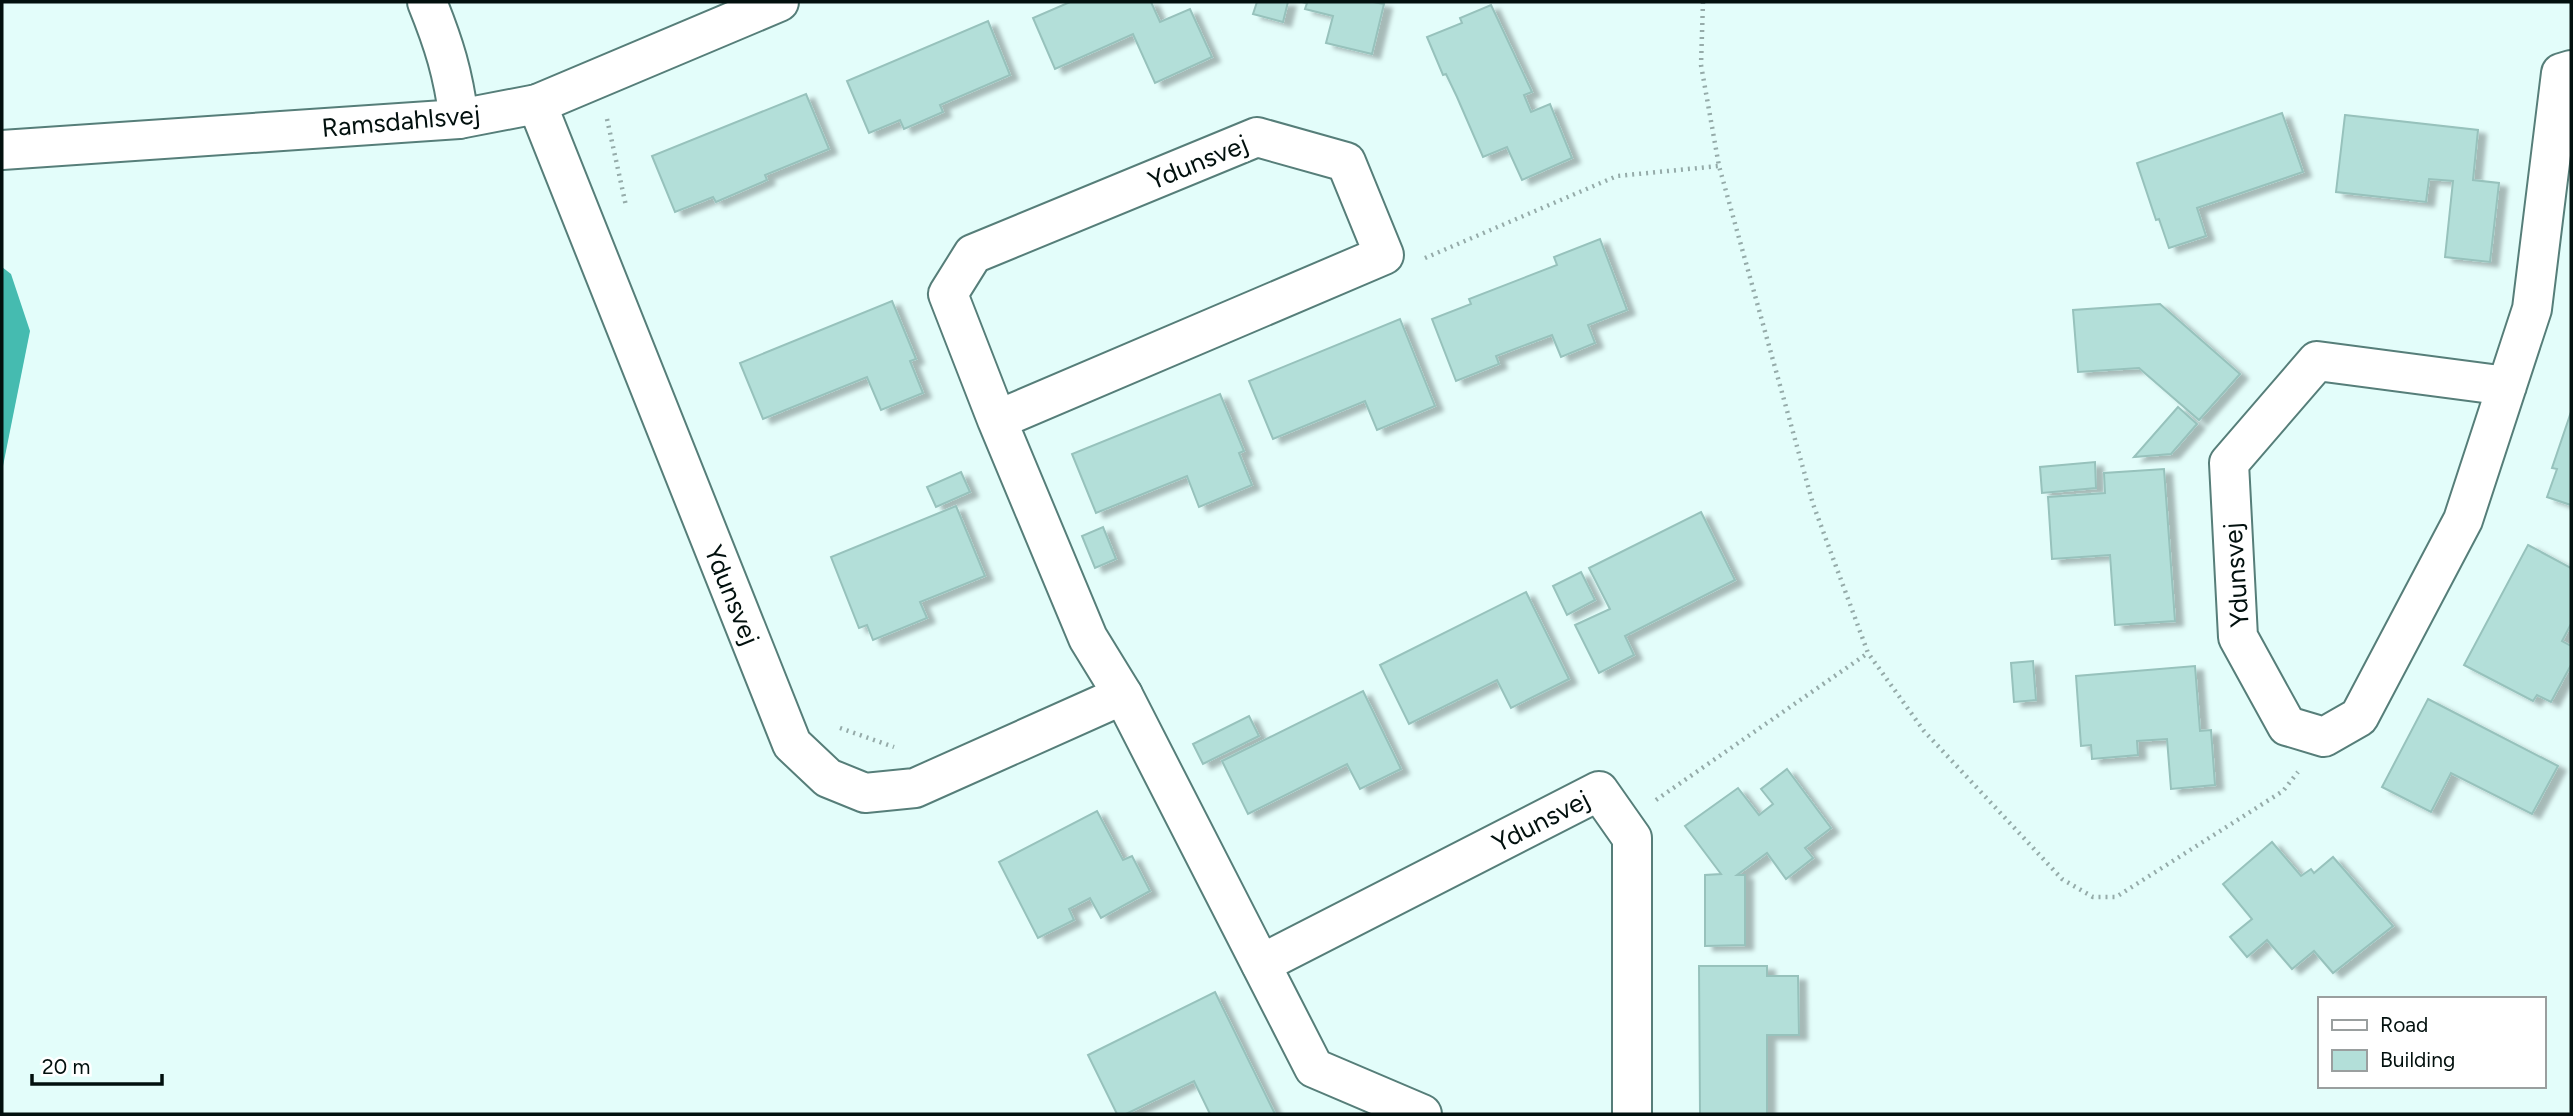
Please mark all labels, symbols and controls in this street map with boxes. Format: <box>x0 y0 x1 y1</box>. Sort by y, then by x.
street label: Ramsdahlsvej <box>320 98 482 144</box>
street label: Ydunsvej <box>1143 128 1253 196</box>
street label: Ydunsvej <box>2216 522 2256 628</box>
street label: Ydunsvej <box>698 540 766 650</box>
street label: Ydunsvej <box>1487 783 1595 859</box>
legend <box>2318 997 2545 1088</box>
text: Road <box>2380 1012 2428 1037</box>
scale bar <box>32 1042 161 1086</box>
text: Building <box>2380 1047 2455 1072</box>
text: 20 m <box>42 1054 90 1079</box>

